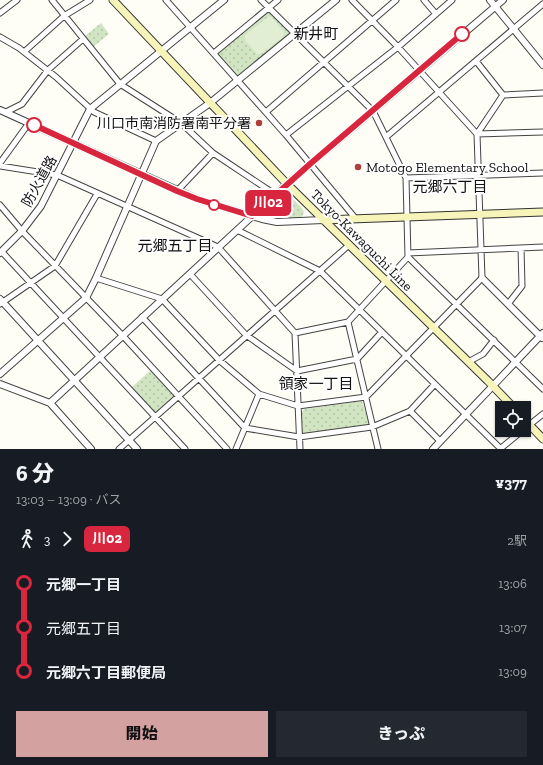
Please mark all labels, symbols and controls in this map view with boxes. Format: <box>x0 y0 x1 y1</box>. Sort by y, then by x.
district label: 新井町 <box>293 25 339 43</box>
unlabelled marker <box>454 26 470 42</box>
place label: 川口市南消防署南平分署 <box>97 115 251 132</box>
unlabelled marker <box>26 117 42 133</box>
marker: 川口市南消防署南平分署 <box>254 118 264 128</box>
street label: 防火道路 <box>18 153 60 210</box>
place label: Motogo Elementary School <box>366 159 529 176</box>
marker: Motogo Elementary School <box>353 162 363 172</box>
district label: 元郷六丁目 <box>412 178 488 196</box>
street label: Tokyo-Kawaguchi Line <box>307 186 416 295</box>
line badge: 川02 <box>245 190 291 216</box>
text: 川02 <box>253 194 283 211</box>
unlabelled marker <box>208 199 220 211</box>
district label: 元郷五丁目 <box>137 237 213 255</box>
district label: 領家一丁目 <box>278 375 354 393</box>
map controls <box>495 401 531 437</box>
button: locate <box>495 401 531 437</box>
text: 6 分 <box>16 460 54 487</box>
text: ¥377 <box>495 474 527 492</box>
text: 13:03 – 13:09 · バス <box>16 492 122 507</box>
icon: walk <box>16 528 38 550</box>
icon: forward <box>56 528 78 550</box>
text: 川02 <box>92 530 122 547</box>
text: 3 <box>44 532 50 547</box>
text: 2駅 <box>507 533 527 548</box>
text: 元郷一丁目 <box>46 576 121 594</box>
text: 13:06 <box>498 576 527 591</box>
text: 元郷五丁目 <box>46 620 121 638</box>
text: 13:07 <box>499 620 527 635</box>
text: 元郷六丁目郵便局 <box>46 664 166 682</box>
text: 13:09 <box>498 664 527 679</box>
button: 開始 <box>16 711 268 757</box>
button: きっぷ <box>276 711 527 757</box>

